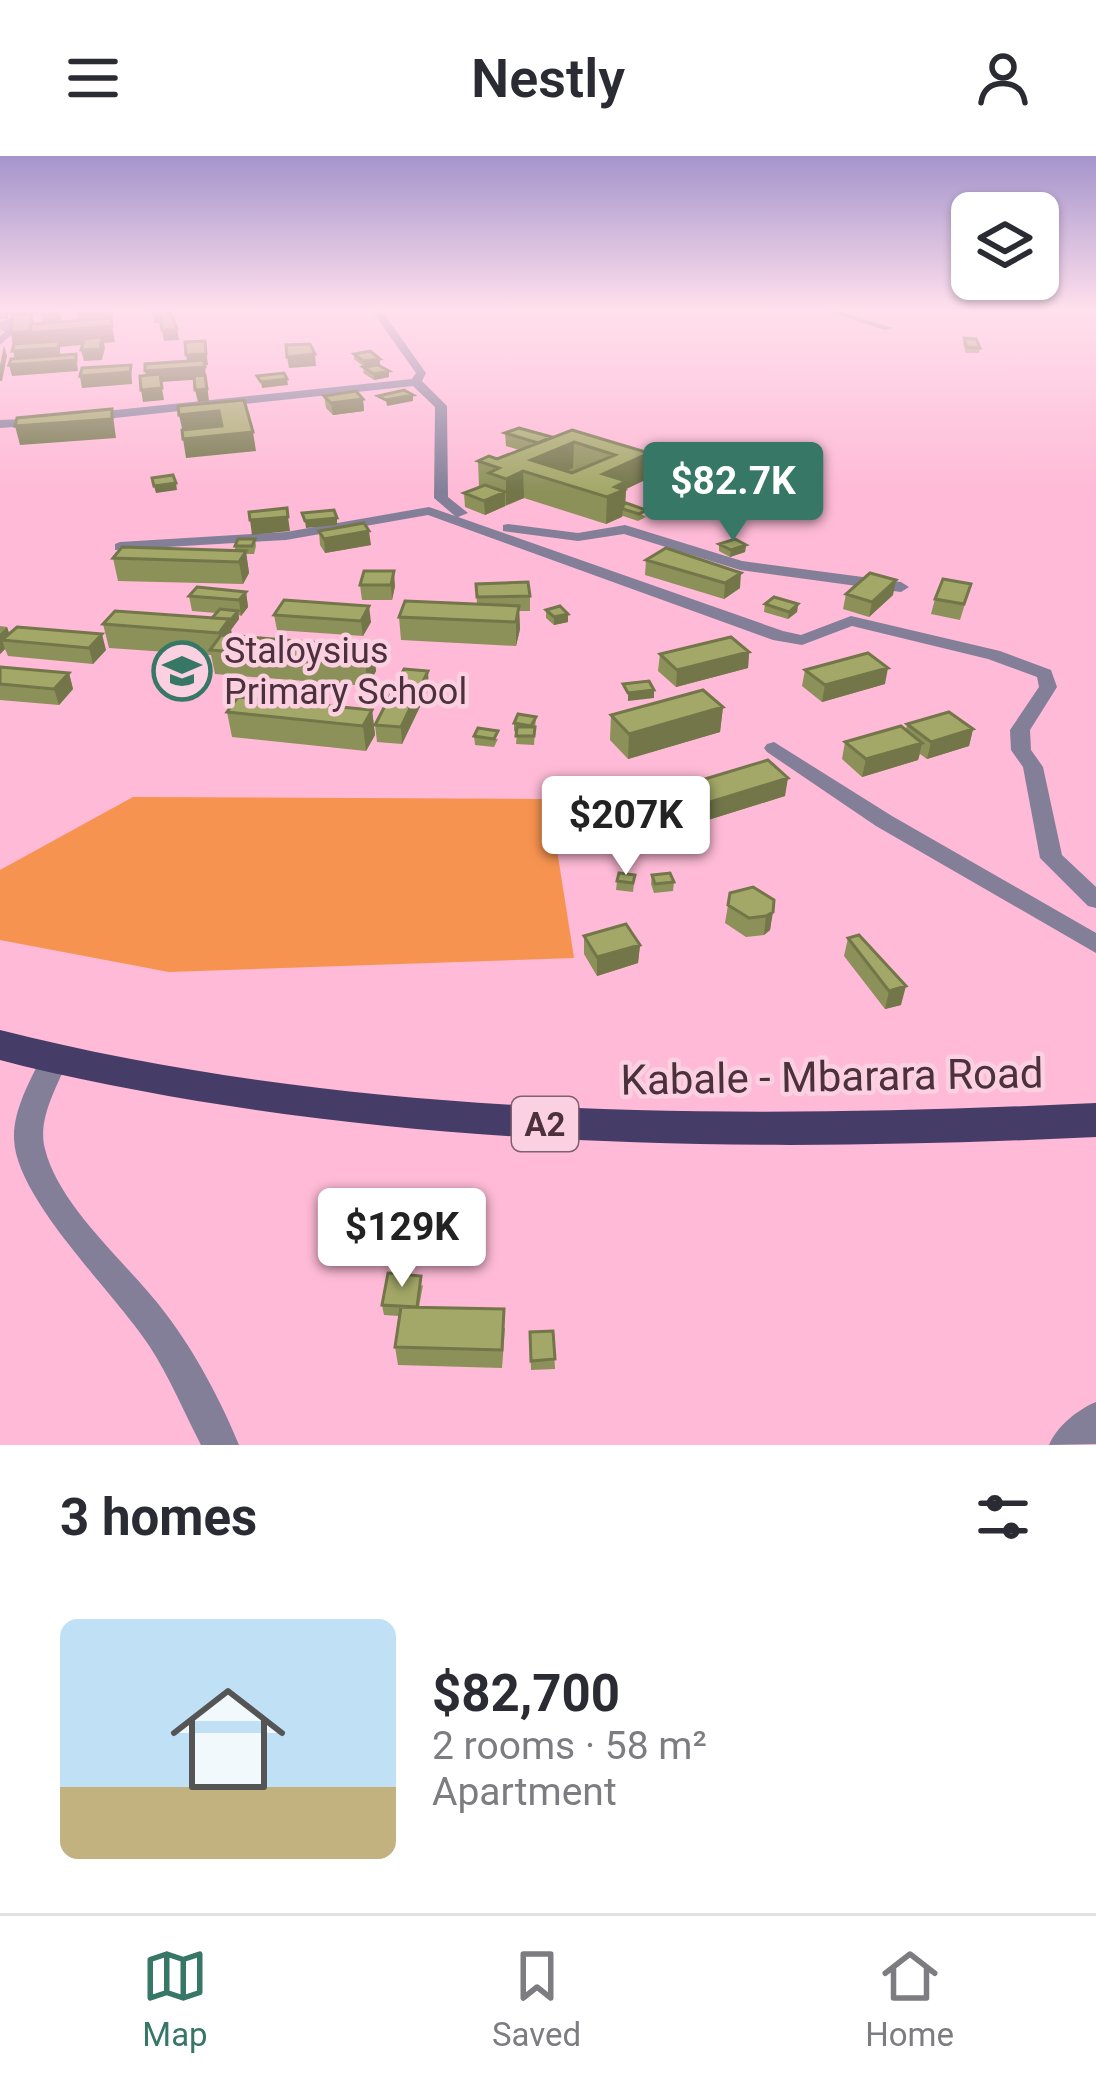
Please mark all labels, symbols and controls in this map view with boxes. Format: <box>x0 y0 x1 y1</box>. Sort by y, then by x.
icon: menu <box>60 45 126 111</box>
icon: person <box>970 45 1036 111</box>
text: Nestly <box>471 47 625 110</box>
map controls <box>951 192 1059 300</box>
button: layers <box>951 192 1059 300</box>
pin: $82.7K <box>635 442 831 544</box>
text: $82.7K <box>670 458 796 504</box>
place label: Staloysius Primary School <box>224 630 467 713</box>
school or university icon: Staloysius Primary School <box>151 640 213 702</box>
pin: $207K <box>542 776 710 878</box>
text: $207K <box>569 792 683 838</box>
street label: Kabale - Mbarara Road <box>620 1048 1044 1105</box>
road number: A2 <box>512 1097 578 1151</box>
pin: $129K <box>318 1188 486 1290</box>
text: $129K <box>345 1204 459 1250</box>
icon: filters <box>970 1484 1036 1550</box>
text: 3 homes <box>60 1488 257 1547</box>
text: $82,700 <box>432 1664 620 1723</box>
icon: home <box>156 1667 300 1811</box>
text: 2 rooms · 58 m² <box>432 1723 707 1769</box>
text: Apartment <box>432 1769 617 1815</box>
tab: Map <box>142 1943 208 2054</box>
tab: Saved <box>492 1943 581 2054</box>
tab: Home <box>865 1943 954 2054</box>

